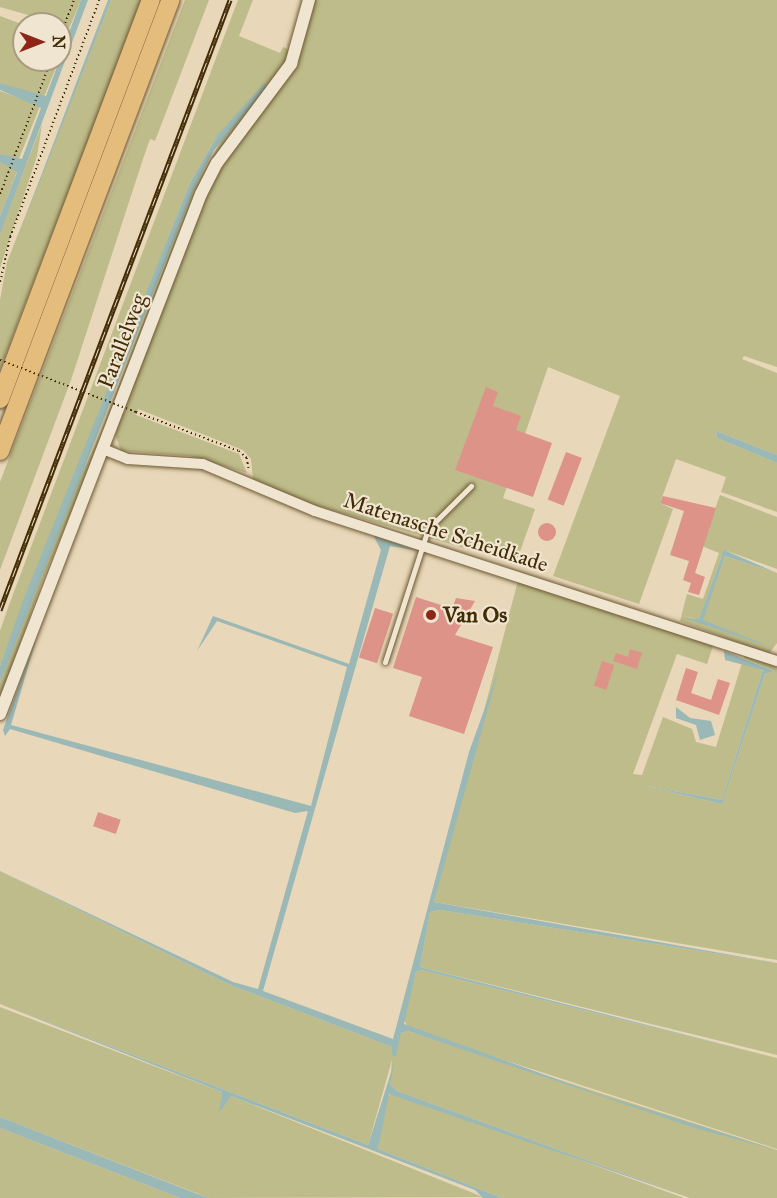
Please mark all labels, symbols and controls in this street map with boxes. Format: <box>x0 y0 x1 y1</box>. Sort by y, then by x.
north arrow <box>12 12 72 72</box>
text: N <box>49 35 68 49</box>
street label: Parallelweg <box>92 290 152 392</box>
street label: Matenasche Scheidkade <box>340 486 552 578</box>
place label: Van Os <box>443 602 507 628</box>
marker: Van Os <box>424 608 438 622</box>

